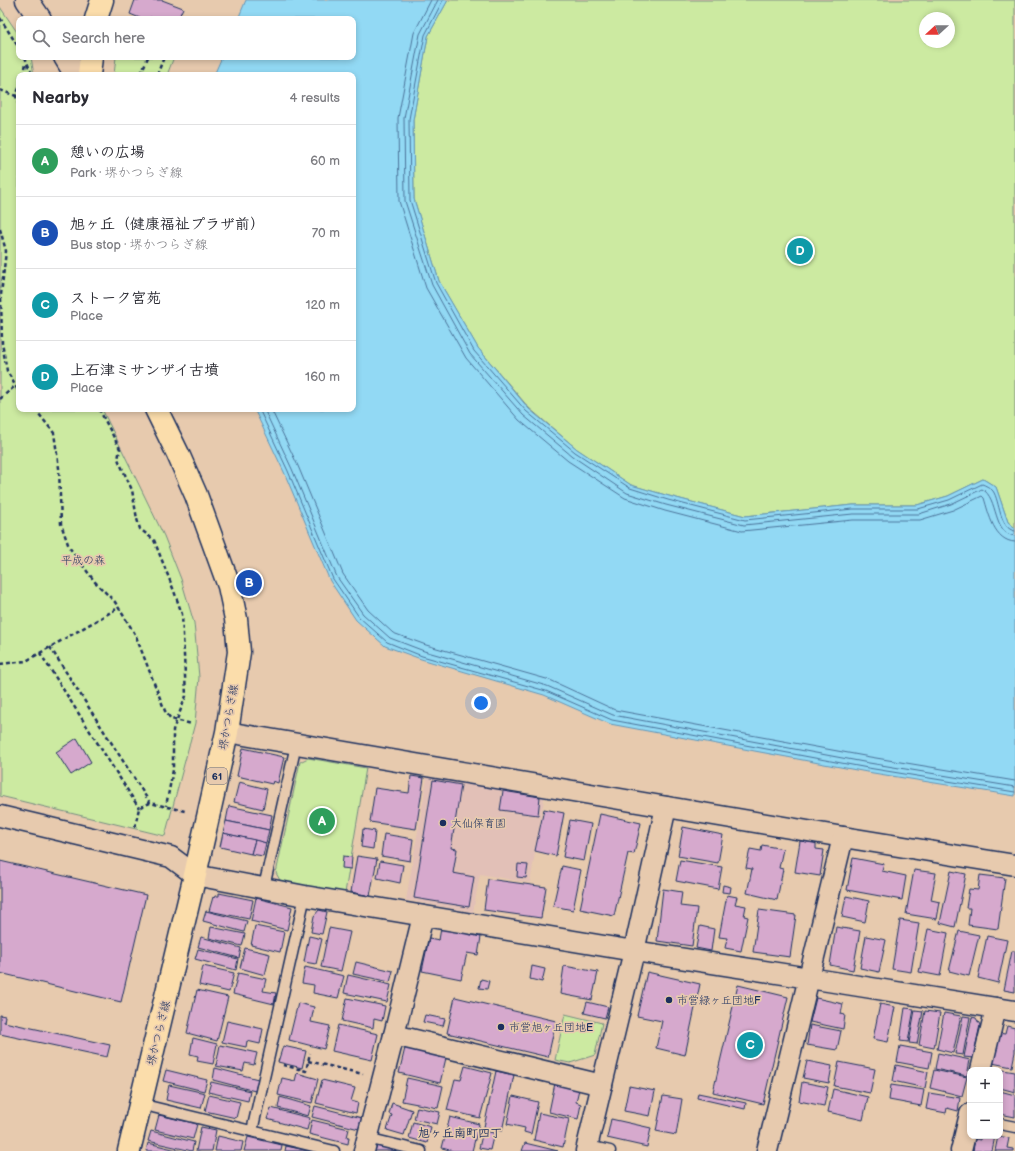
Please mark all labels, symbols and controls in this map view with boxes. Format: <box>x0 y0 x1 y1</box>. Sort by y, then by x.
north arrow <box>919 12 955 48</box>
search box <box>16 16 356 60</box>
icon: search <box>30 27 52 49</box>
text: Search here <box>62 29 145 48</box>
text: Nearby <box>32 88 89 108</box>
text: 4 results <box>290 90 340 106</box>
text: 憩いの広場 <box>70 143 145 162</box>
text: A <box>41 153 49 169</box>
text: 60 m <box>310 153 340 169</box>
text: Park · 堺かつらぎ線 <box>70 165 183 181</box>
text: 旭ヶ丘（健康福祉プラザ前） <box>70 215 265 234</box>
text: B <box>40 225 50 241</box>
text: 70 m <box>312 225 340 241</box>
pin: D <box>787 236 813 266</box>
text: Bus stop · 堺かつらぎ線 <box>70 237 208 253</box>
text: ストーク宮苑 <box>70 289 161 308</box>
text: C <box>40 297 50 313</box>
text: 120 m <box>305 297 340 313</box>
text: Place <box>70 308 103 324</box>
text: 上石津ミサンザイ古墳 <box>70 361 219 380</box>
text: D <box>40 369 50 385</box>
text: 160 m <box>305 369 340 385</box>
text: Place <box>70 380 103 396</box>
park label: 平成の森 <box>61 554 105 567</box>
pin: B <box>236 568 262 598</box>
street label: 堺かつらぎ線 <box>216 683 241 751</box>
your location <box>471 693 491 713</box>
road number: 61 <box>207 768 227 784</box>
pin: A <box>309 806 335 836</box>
place label: 大仙保育園 <box>451 817 506 830</box>
marker: 大仙保育園 <box>438 818 448 828</box>
place label: 市営緑ヶ丘団地F <box>677 994 761 1007</box>
marker: 市営緑ヶ丘団地F <box>664 995 674 1005</box>
street label: 堺かつらぎ線 <box>144 1000 173 1067</box>
place label: 市営旭ヶ丘団地E <box>509 1021 593 1034</box>
marker: 市営旭ヶ丘団地E <box>496 1022 506 1032</box>
pin: C <box>737 1030 763 1060</box>
map controls <box>967 1067 1003 1139</box>
button: + <box>967 1067 1003 1103</box>
button: − <box>967 1103 1003 1139</box>
district label: 旭ヶ丘南町四丁 <box>418 1126 502 1141</box>

